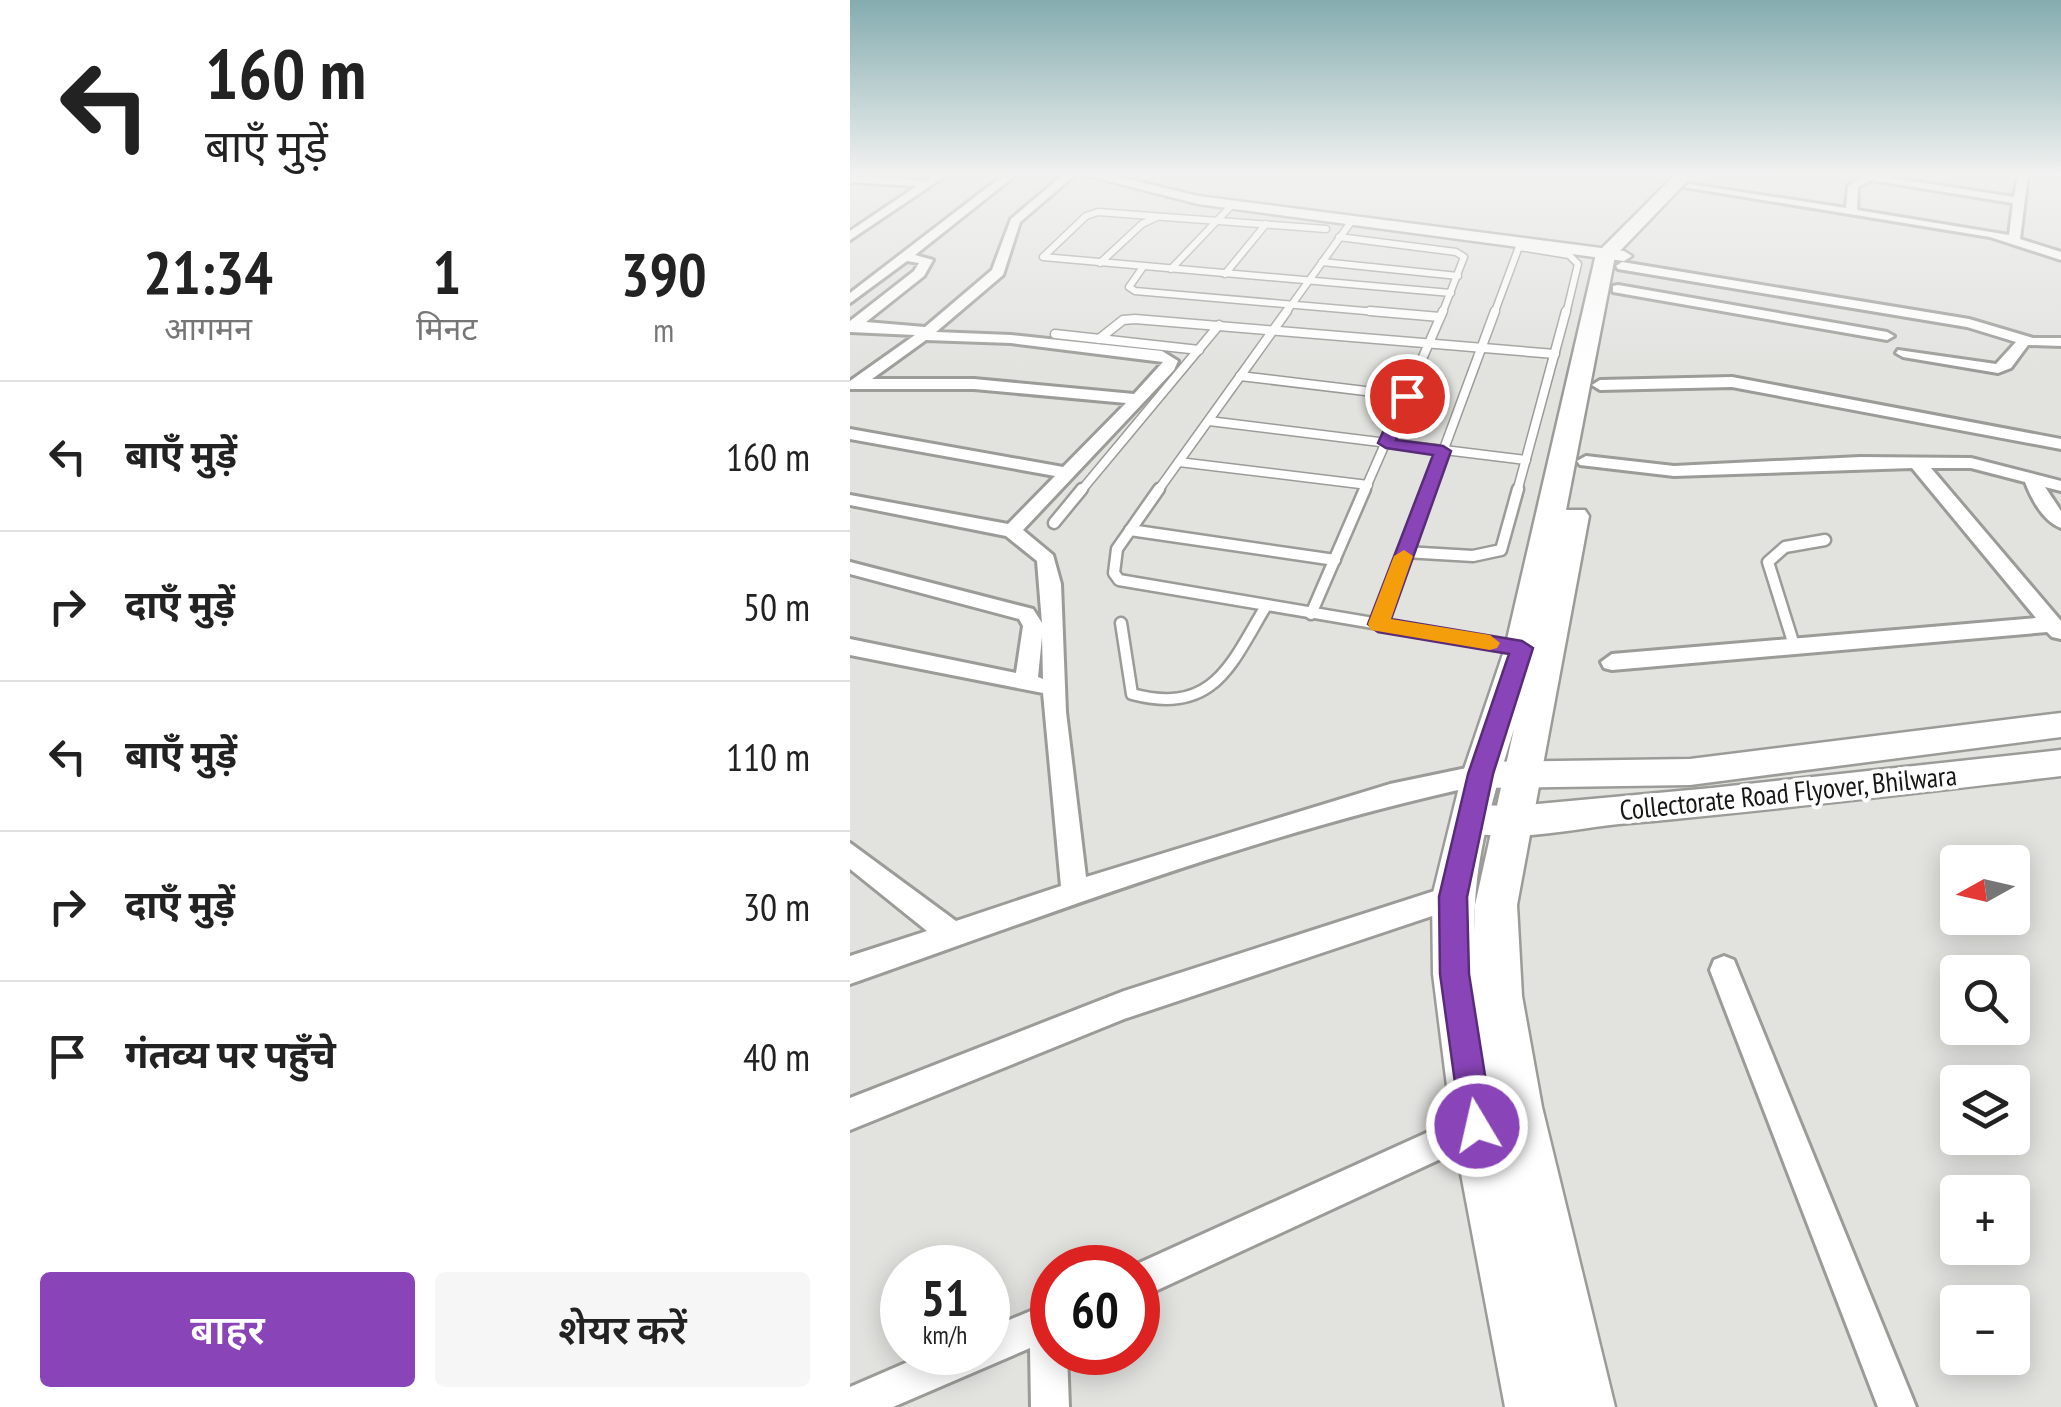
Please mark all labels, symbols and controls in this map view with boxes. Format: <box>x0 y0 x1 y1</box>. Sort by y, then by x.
text: 160 m <box>205 28 366 118</box>
icon: left <box>40 40 170 170</box>
text: बाएँ मुड़ें <box>205 116 328 174</box>
text: 21:34 <box>143 233 273 311</box>
text: 1 <box>433 233 461 311</box>
text: 390 <box>621 235 707 313</box>
text: आगमन <box>164 307 252 349</box>
text: मिनट <box>416 307 478 349</box>
text: m <box>653 309 674 351</box>
pin <box>1365 354 1450 439</box>
icon: arrive <box>1380 369 1435 424</box>
icon: left <box>40 429 95 484</box>
text: बाएँ मुड़ें <box>125 429 237 478</box>
text: 160 m <box>726 432 810 481</box>
icon: right <box>40 579 95 634</box>
text: दाएँ मुड़ें <box>125 579 235 628</box>
text: 50 m <box>743 582 810 631</box>
icon: left <box>40 729 95 784</box>
text: बाएँ मुड़ें <box>125 729 237 778</box>
text: 110 m <box>726 732 810 781</box>
street label: Collectorate Road Flyover, Bhilwara <box>1618 756 1958 828</box>
north arrow <box>1940 845 2030 935</box>
map controls <box>1940 845 2030 1375</box>
icon: right <box>40 879 95 934</box>
text: दाएँ मुड़ें <box>125 879 235 928</box>
text: 30 m <box>743 882 810 931</box>
button: search <box>1940 955 2030 1045</box>
icon: arrive <box>40 1029 95 1084</box>
text: गंतव्य पर पहुँचे <box>125 1029 336 1078</box>
text: 40 m <box>743 1032 810 1081</box>
button: layers <box>1940 1065 2030 1155</box>
position arrow <box>1425 1074 1529 1178</box>
button: + <box>1940 1175 2030 1265</box>
speed limit sign: 60 <box>1030 1245 1160 1375</box>
text: 51 <box>921 1265 969 1330</box>
button: बाहर <box>40 1272 415 1387</box>
button: शेयर करें <box>435 1272 810 1387</box>
button: − <box>1940 1285 2030 1375</box>
text: km/h <box>923 1319 967 1351</box>

